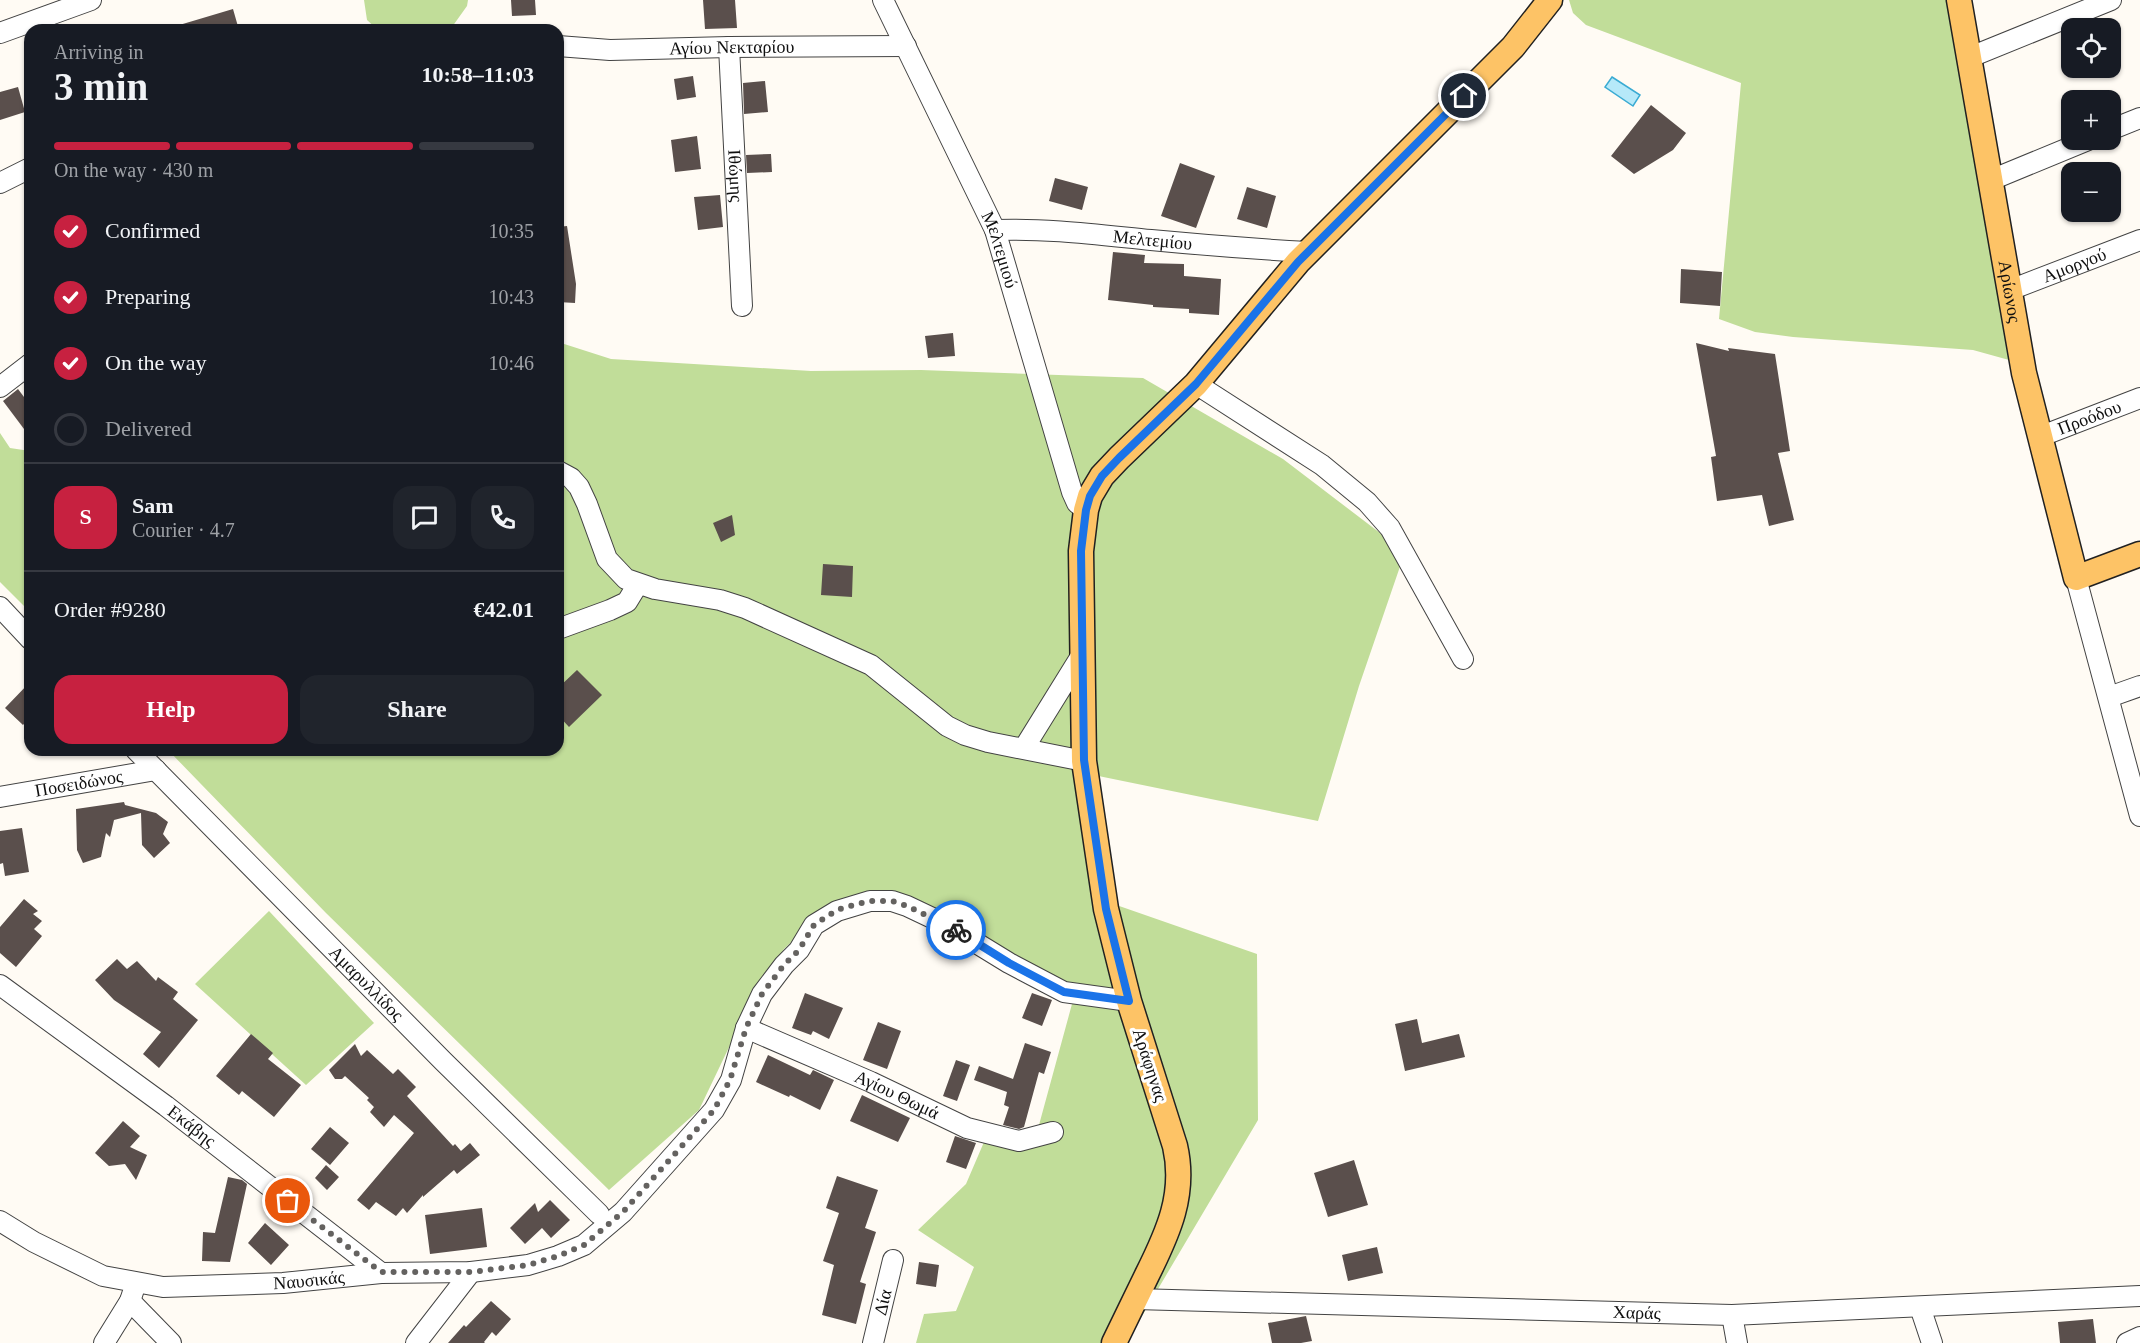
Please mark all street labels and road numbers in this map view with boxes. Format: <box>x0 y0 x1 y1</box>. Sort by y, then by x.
street label: Αγίου Νεκταρίου <box>669 37 794 59</box>
street label: Ιθώμης <box>724 149 747 203</box>
street label: Μελτεμιού <box>977 208 1022 290</box>
street label: Μελτεμίου <box>1112 226 1193 254</box>
street label: Αμοργού <box>2040 244 2109 287</box>
street label: Αρίωνος <box>1995 259 2025 324</box>
street label: Προόδου <box>2055 396 2124 439</box>
street label: Ποσειδώνος <box>33 766 124 801</box>
street label: Αμαρυλλίδος <box>325 942 408 1025</box>
street label: Αράφηνας <box>1129 1026 1171 1104</box>
street label: Αγίου Θωμά <box>852 1066 943 1123</box>
street label: Εκάβης <box>164 1101 220 1151</box>
street label: Ναυσικάς <box>273 1267 345 1293</box>
street label: Δία <box>870 1287 896 1317</box>
street label: Χαράς <box>1613 1302 1661 1323</box>

